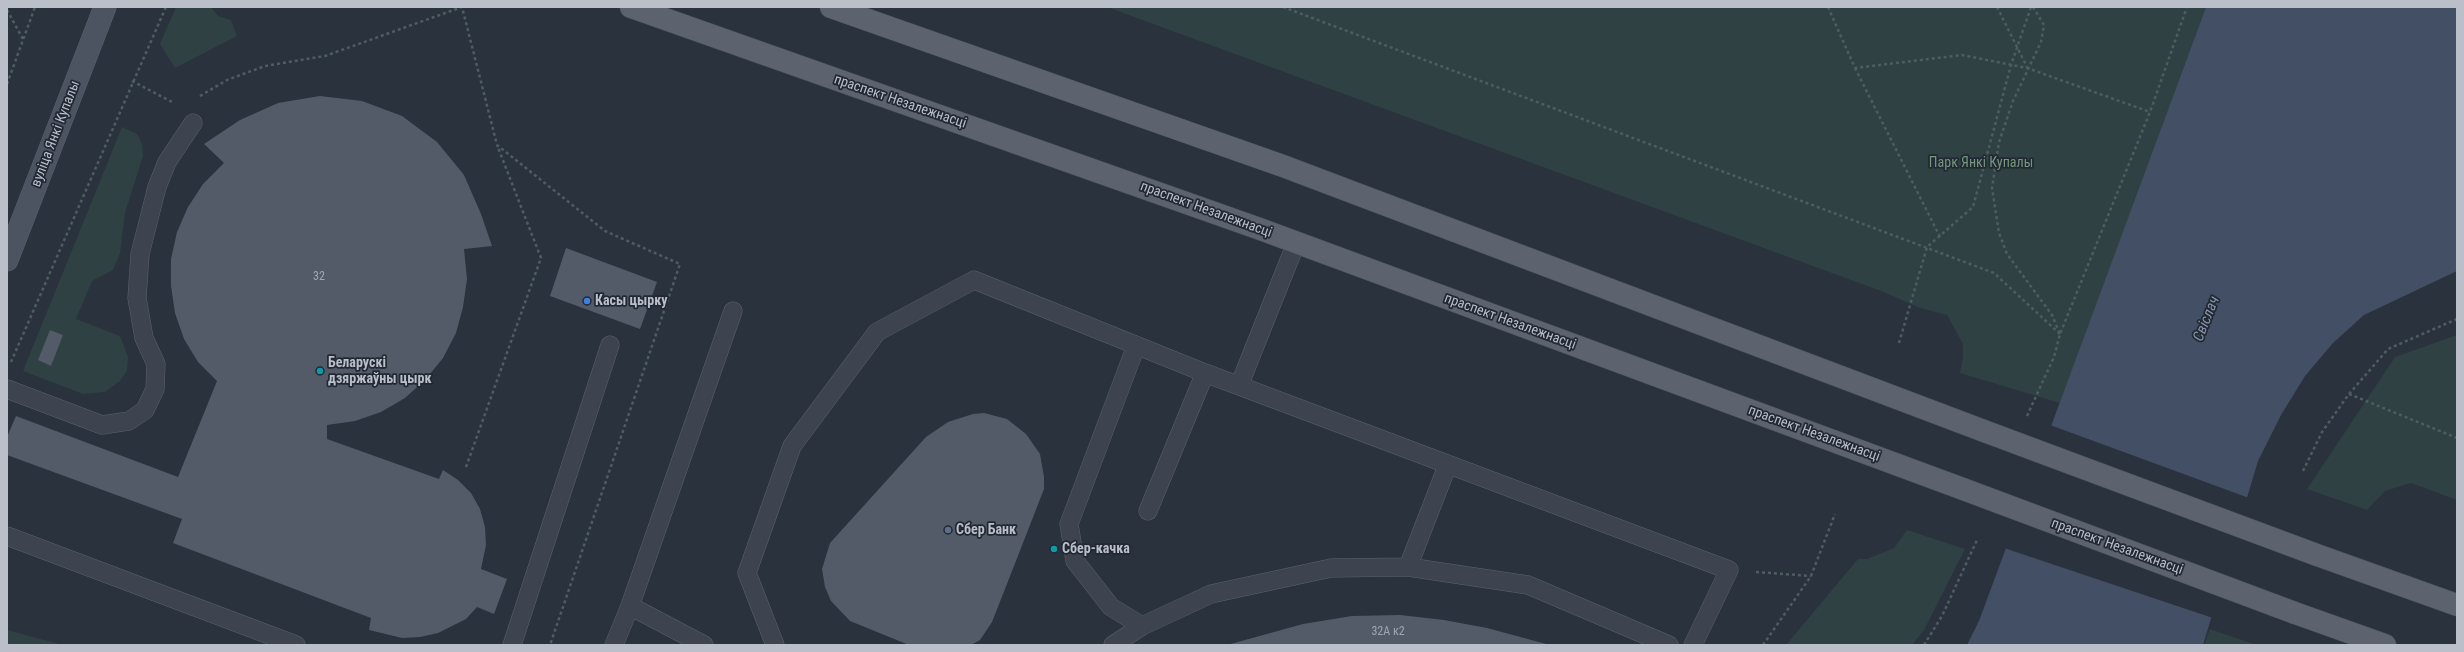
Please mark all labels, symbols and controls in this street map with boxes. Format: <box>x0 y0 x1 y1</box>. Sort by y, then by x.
street label: праспект Незалежнасці <box>832 71 968 133</box>
street label: вуліца Янкі Купалы <box>28 79 84 189</box>
park label: Парк Янкі Купалы <box>1929 155 2033 171</box>
street label: праспект Незалежнасці <box>1138 178 1274 242</box>
house number: 32 <box>313 270 325 284</box>
street label: праспект Незалежнасці <box>1442 290 1578 354</box>
place label: Касы цырку <box>595 293 667 309</box>
water label: Свіслач <box>2190 294 2224 344</box>
marker: Касы цырку <box>582 296 592 306</box>
place label: Беларускі дзяржаўны цырк <box>328 355 431 388</box>
marker: Беларускі дзяржаўны цырк <box>315 366 325 376</box>
street label: праспект Незалежнасці <box>1746 402 1882 466</box>
street label: праспект Незалежнасці <box>2049 515 2185 579</box>
place label: Сбер Банк <box>956 522 1016 538</box>
marker: Сбер Банк <box>943 525 953 535</box>
place label: Сбер-качка <box>1062 541 1130 557</box>
marker: Сбер-качка <box>1049 544 1059 554</box>
house number: 32А к2 <box>1371 625 1405 639</box>

